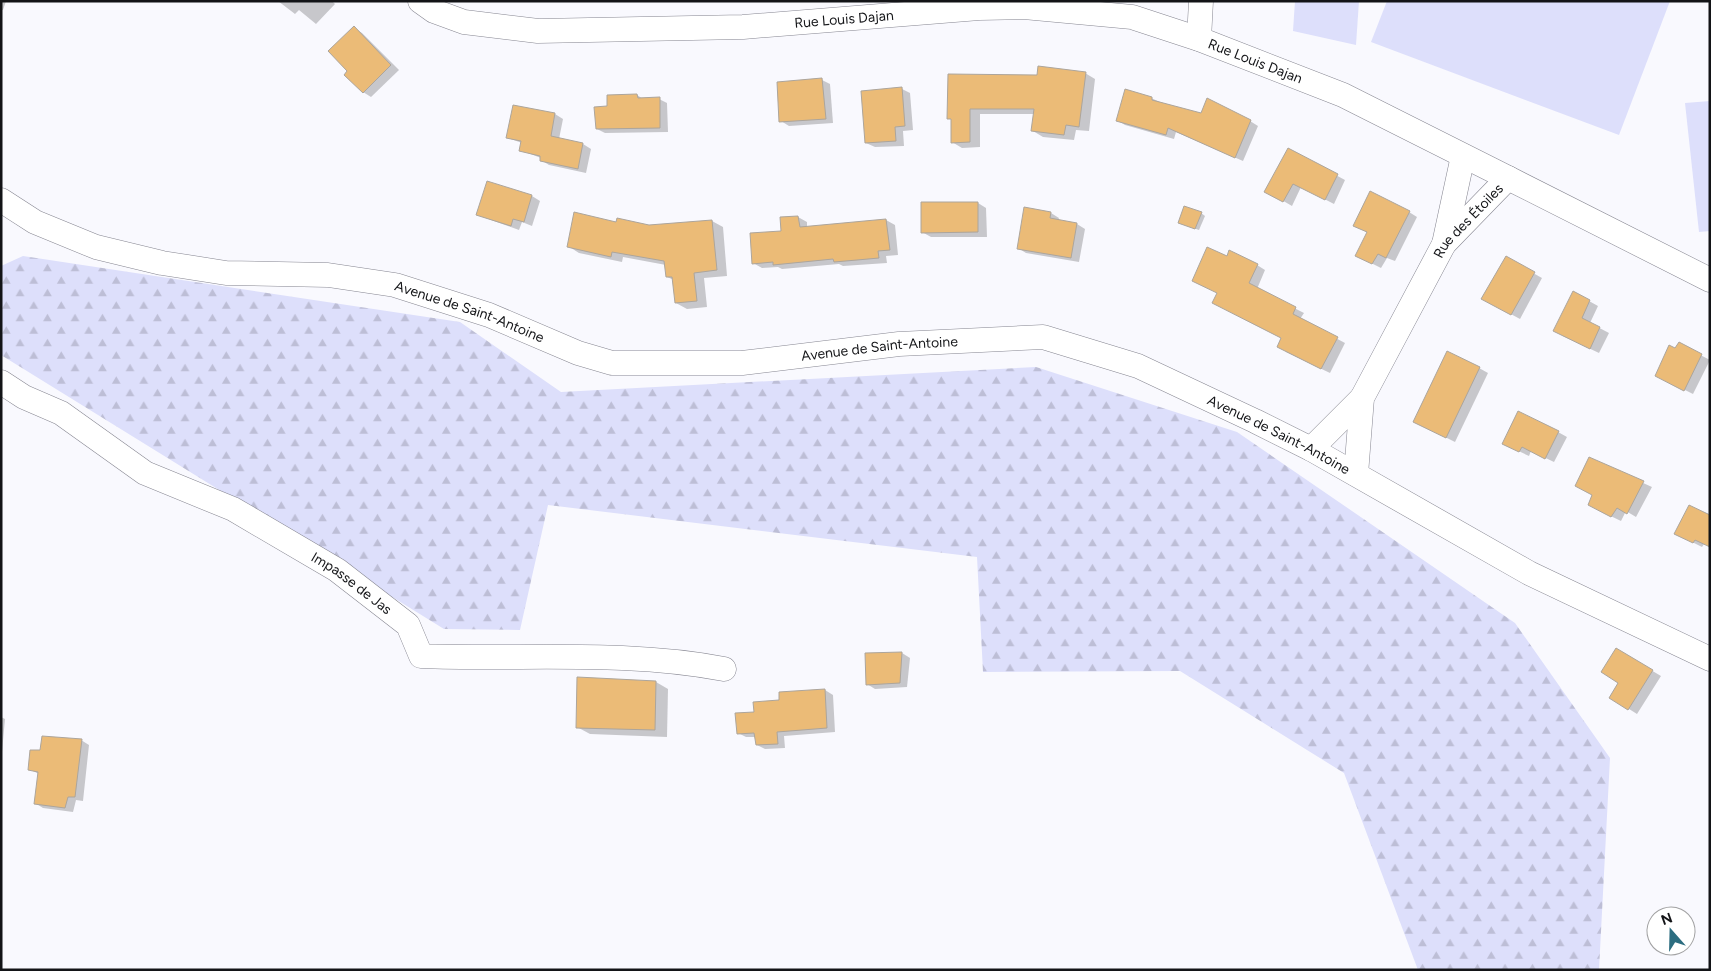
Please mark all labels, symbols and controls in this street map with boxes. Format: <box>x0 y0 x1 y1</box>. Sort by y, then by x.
street label: Rue Louis Dajan <box>794 7 895 32</box>
street label: Rue Louis Dajan <box>1206 35 1305 87</box>
street label: Rue des Étoiles <box>1430 180 1507 261</box>
street label: Avenue de Saint-Antoine <box>393 277 547 347</box>
street label: Avenue de Saint-Antoine <box>800 333 959 365</box>
street label: Avenue de Saint-Antoine <box>1205 392 1353 478</box>
street label: Impasse de Jas <box>308 549 395 618</box>
north arrow <box>1646 906 1696 956</box>
text: N <box>1659 909 1675 929</box>

